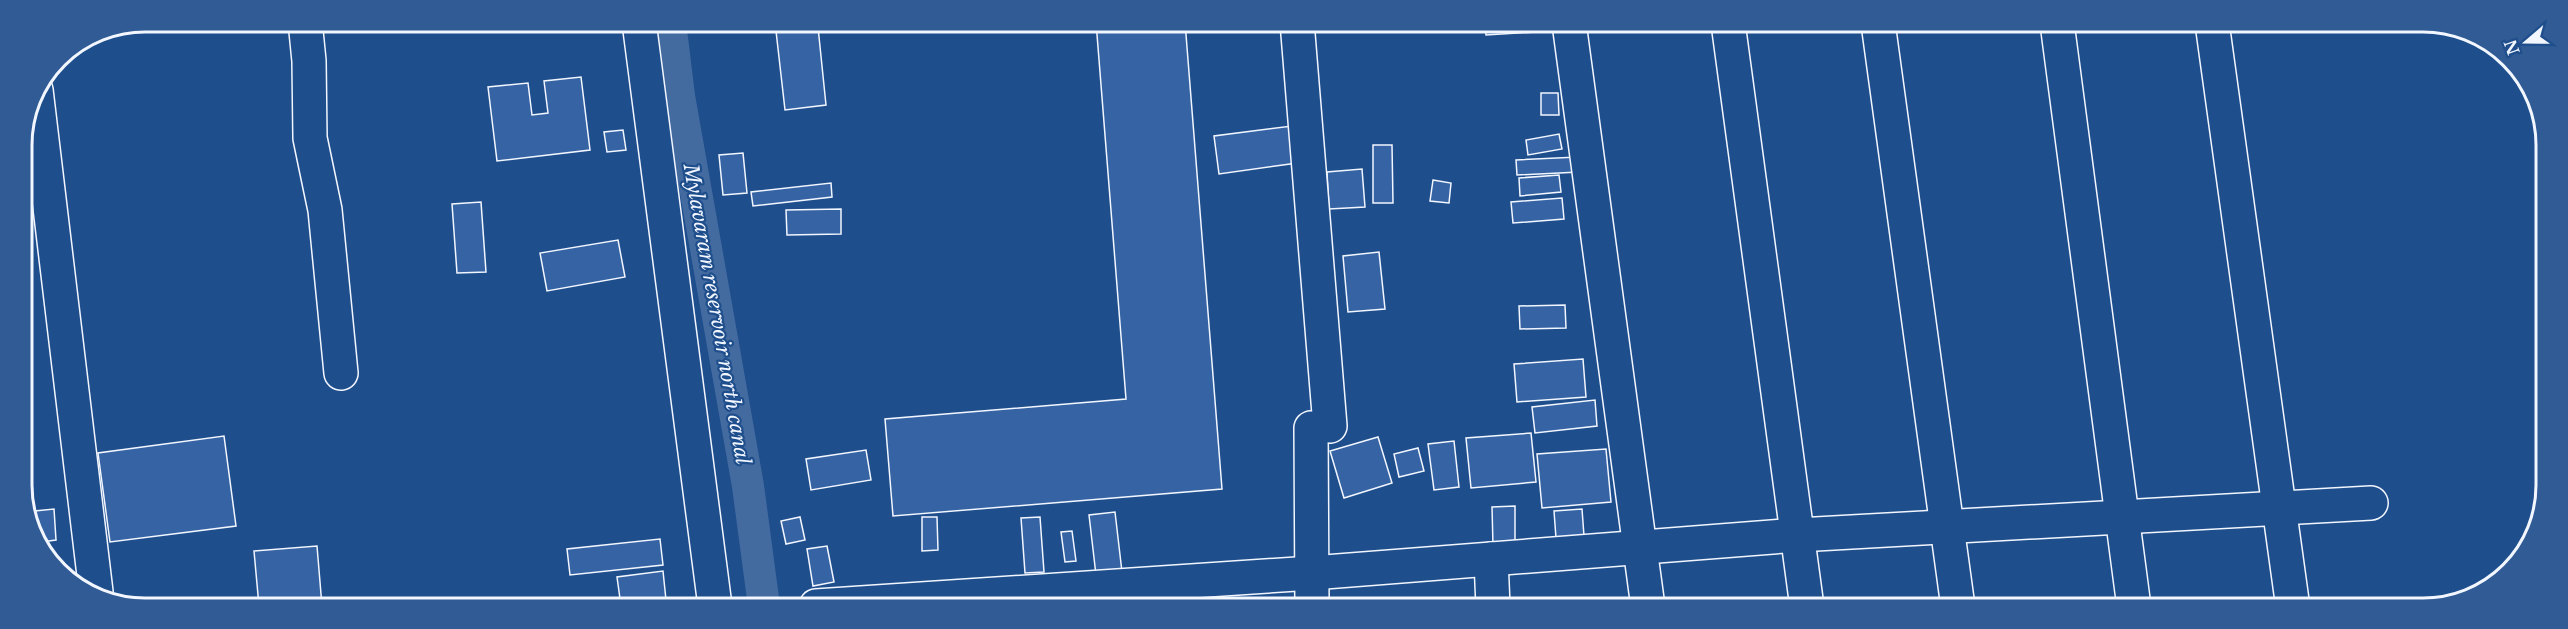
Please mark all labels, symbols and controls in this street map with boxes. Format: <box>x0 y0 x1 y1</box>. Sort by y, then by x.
north arrow <box>2496 12 2556 72</box>
text: N <box>2500 37 2524 58</box>
water label: Mylavaram reservoir north canal <box>679 161 755 467</box>

